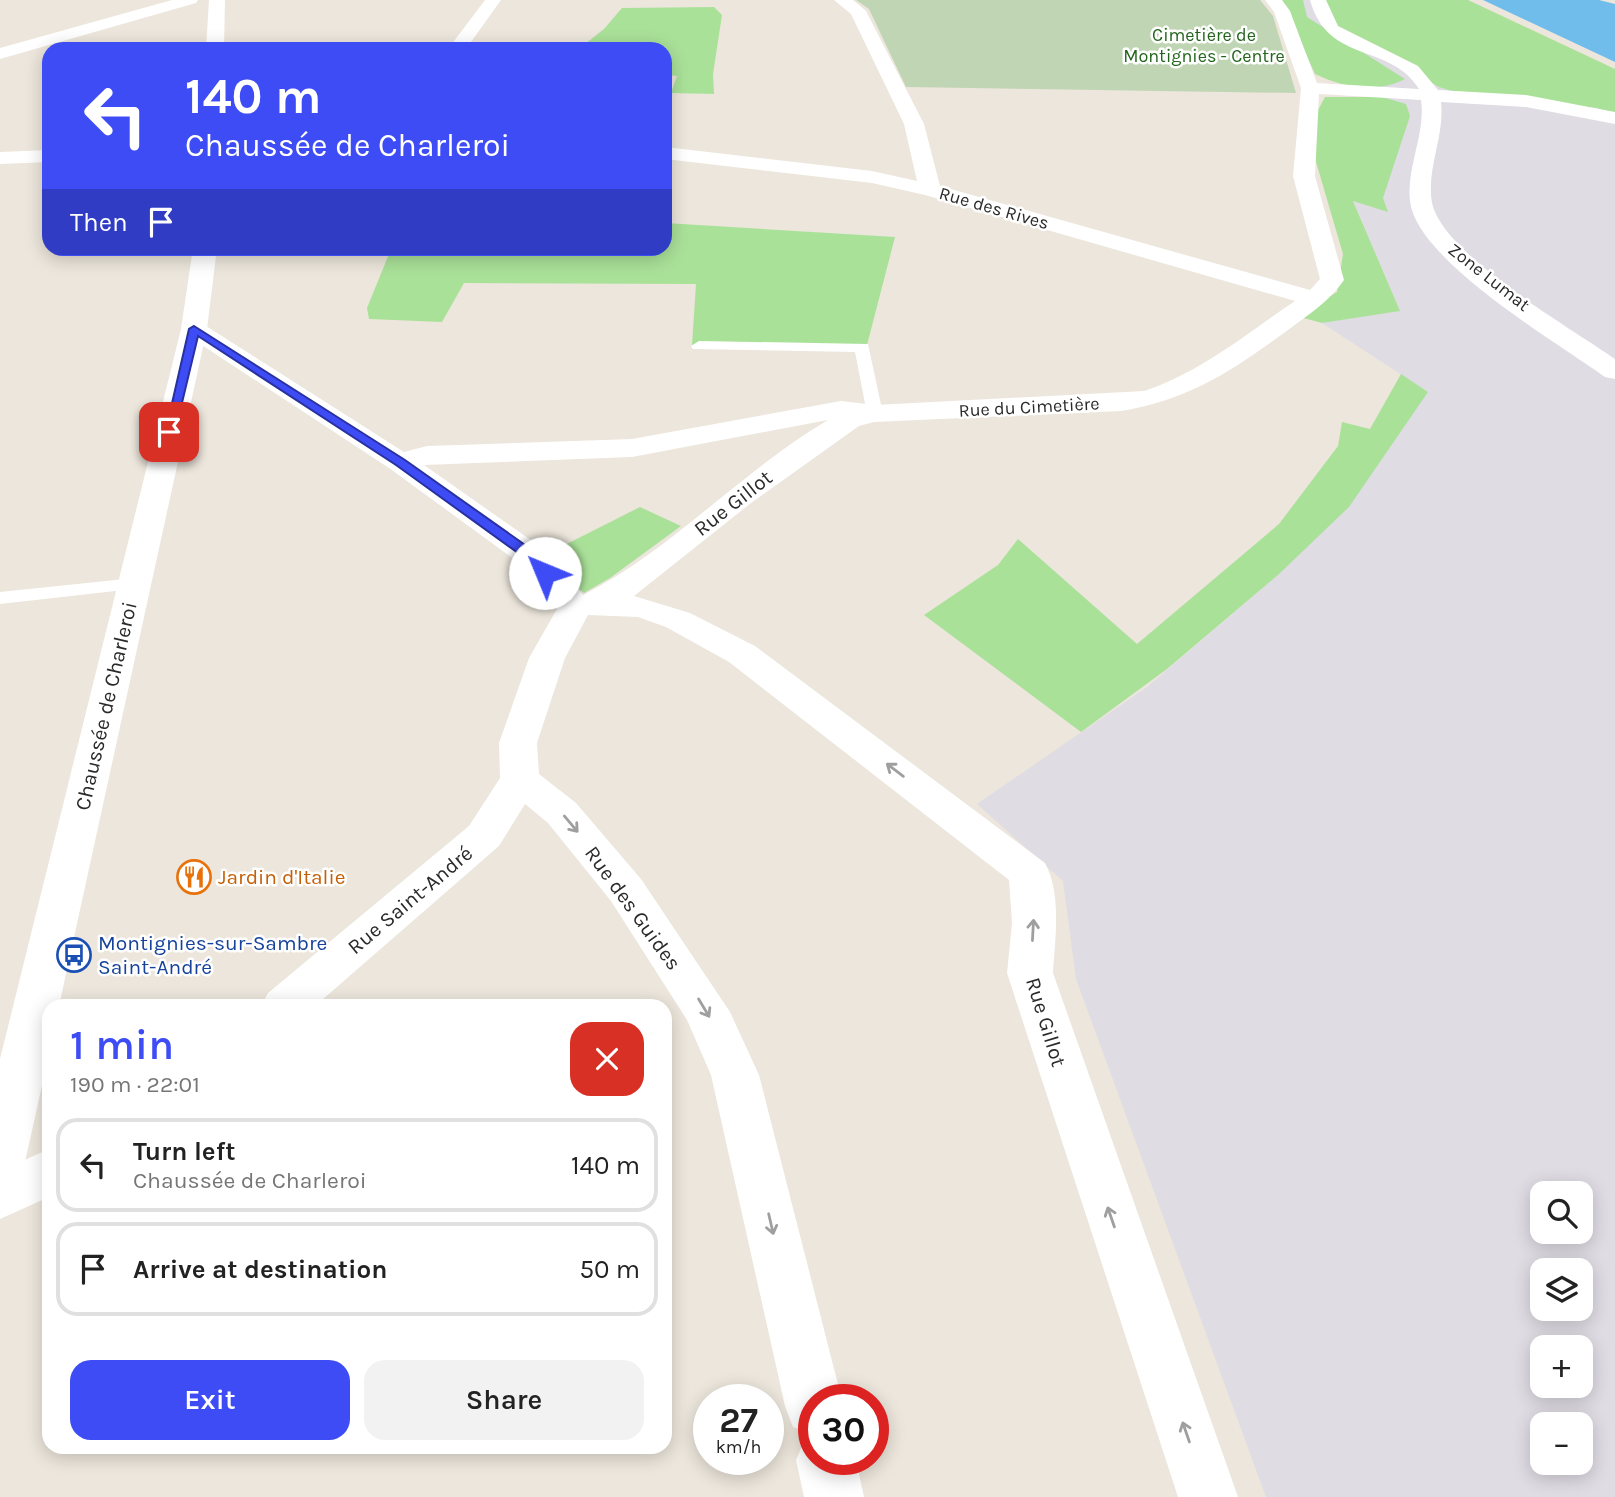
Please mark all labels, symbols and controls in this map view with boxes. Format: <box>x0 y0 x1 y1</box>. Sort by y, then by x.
park label: Cimetière de Montignies - Centre <box>1123 24 1285 67</box>
text: 140 m <box>185 68 322 125</box>
icon: left <box>70 70 161 161</box>
text: Chaussée de Charleroi <box>185 127 510 164</box>
street label: Rue des Rives <box>937 182 1051 234</box>
icon: arrive <box>142 203 180 241</box>
text: Then <box>70 207 128 238</box>
street label: Zone Lumat <box>1444 238 1534 316</box>
street label: Rue du Cimetière <box>958 392 1100 422</box>
pin <box>139 402 199 462</box>
icon: arrive <box>150 413 188 451</box>
street label: Rue Gillot <box>689 465 777 541</box>
position arrow <box>508 536 582 610</box>
street label: Chaussée de Charleroi <box>70 599 142 813</box>
one-way arrow <box>886 762 904 777</box>
one-way arrow <box>563 815 579 833</box>
street label: Rue Saint-André <box>343 841 477 959</box>
street label: Rue des Guides <box>580 841 686 975</box>
restaurant icon: Jardin d'Italie <box>175 858 213 896</box>
place label: Jardin d'Italie <box>218 865 346 889</box>
one-way arrow <box>1027 919 1040 942</box>
place label: Montignies-sur-Sambre Saint-André <box>98 931 327 979</box>
bus stop icon: Montignies-sur-Sambre Saint-André <box>55 936 93 974</box>
street label: Rue Gillot <box>1021 974 1071 1070</box>
one-way arrow <box>697 998 711 1018</box>
text: 1 min <box>70 1020 174 1070</box>
button: close <box>570 1022 644 1096</box>
text: 190 m · 22:01 <box>70 1071 200 1098</box>
text: Turn left <box>133 1136 235 1167</box>
icon: left <box>74 1146 112 1184</box>
text: 140 m <box>571 1150 640 1181</box>
text: Chaussée de Charleroi <box>133 1167 367 1194</box>
map controls <box>1530 1181 1593 1475</box>
button: search <box>1530 1181 1593 1244</box>
one-way arrow <box>1104 1207 1116 1229</box>
one-way arrow <box>764 1212 778 1235</box>
icon: arrive <box>74 1250 112 1288</box>
text: Arrive at destination <box>133 1254 387 1285</box>
text: 50 m <box>579 1254 640 1285</box>
button: layers <box>1530 1258 1593 1321</box>
button: + <box>1530 1335 1593 1398</box>
button: Exit <box>70 1360 350 1440</box>
button: Share <box>364 1360 644 1440</box>
speed limit sign: 30 <box>798 1384 889 1475</box>
text: 27 <box>719 1400 758 1441</box>
button: − <box>1530 1412 1593 1475</box>
one-way arrow <box>1179 1422 1191 1444</box>
text: km/h <box>716 1436 761 1458</box>

